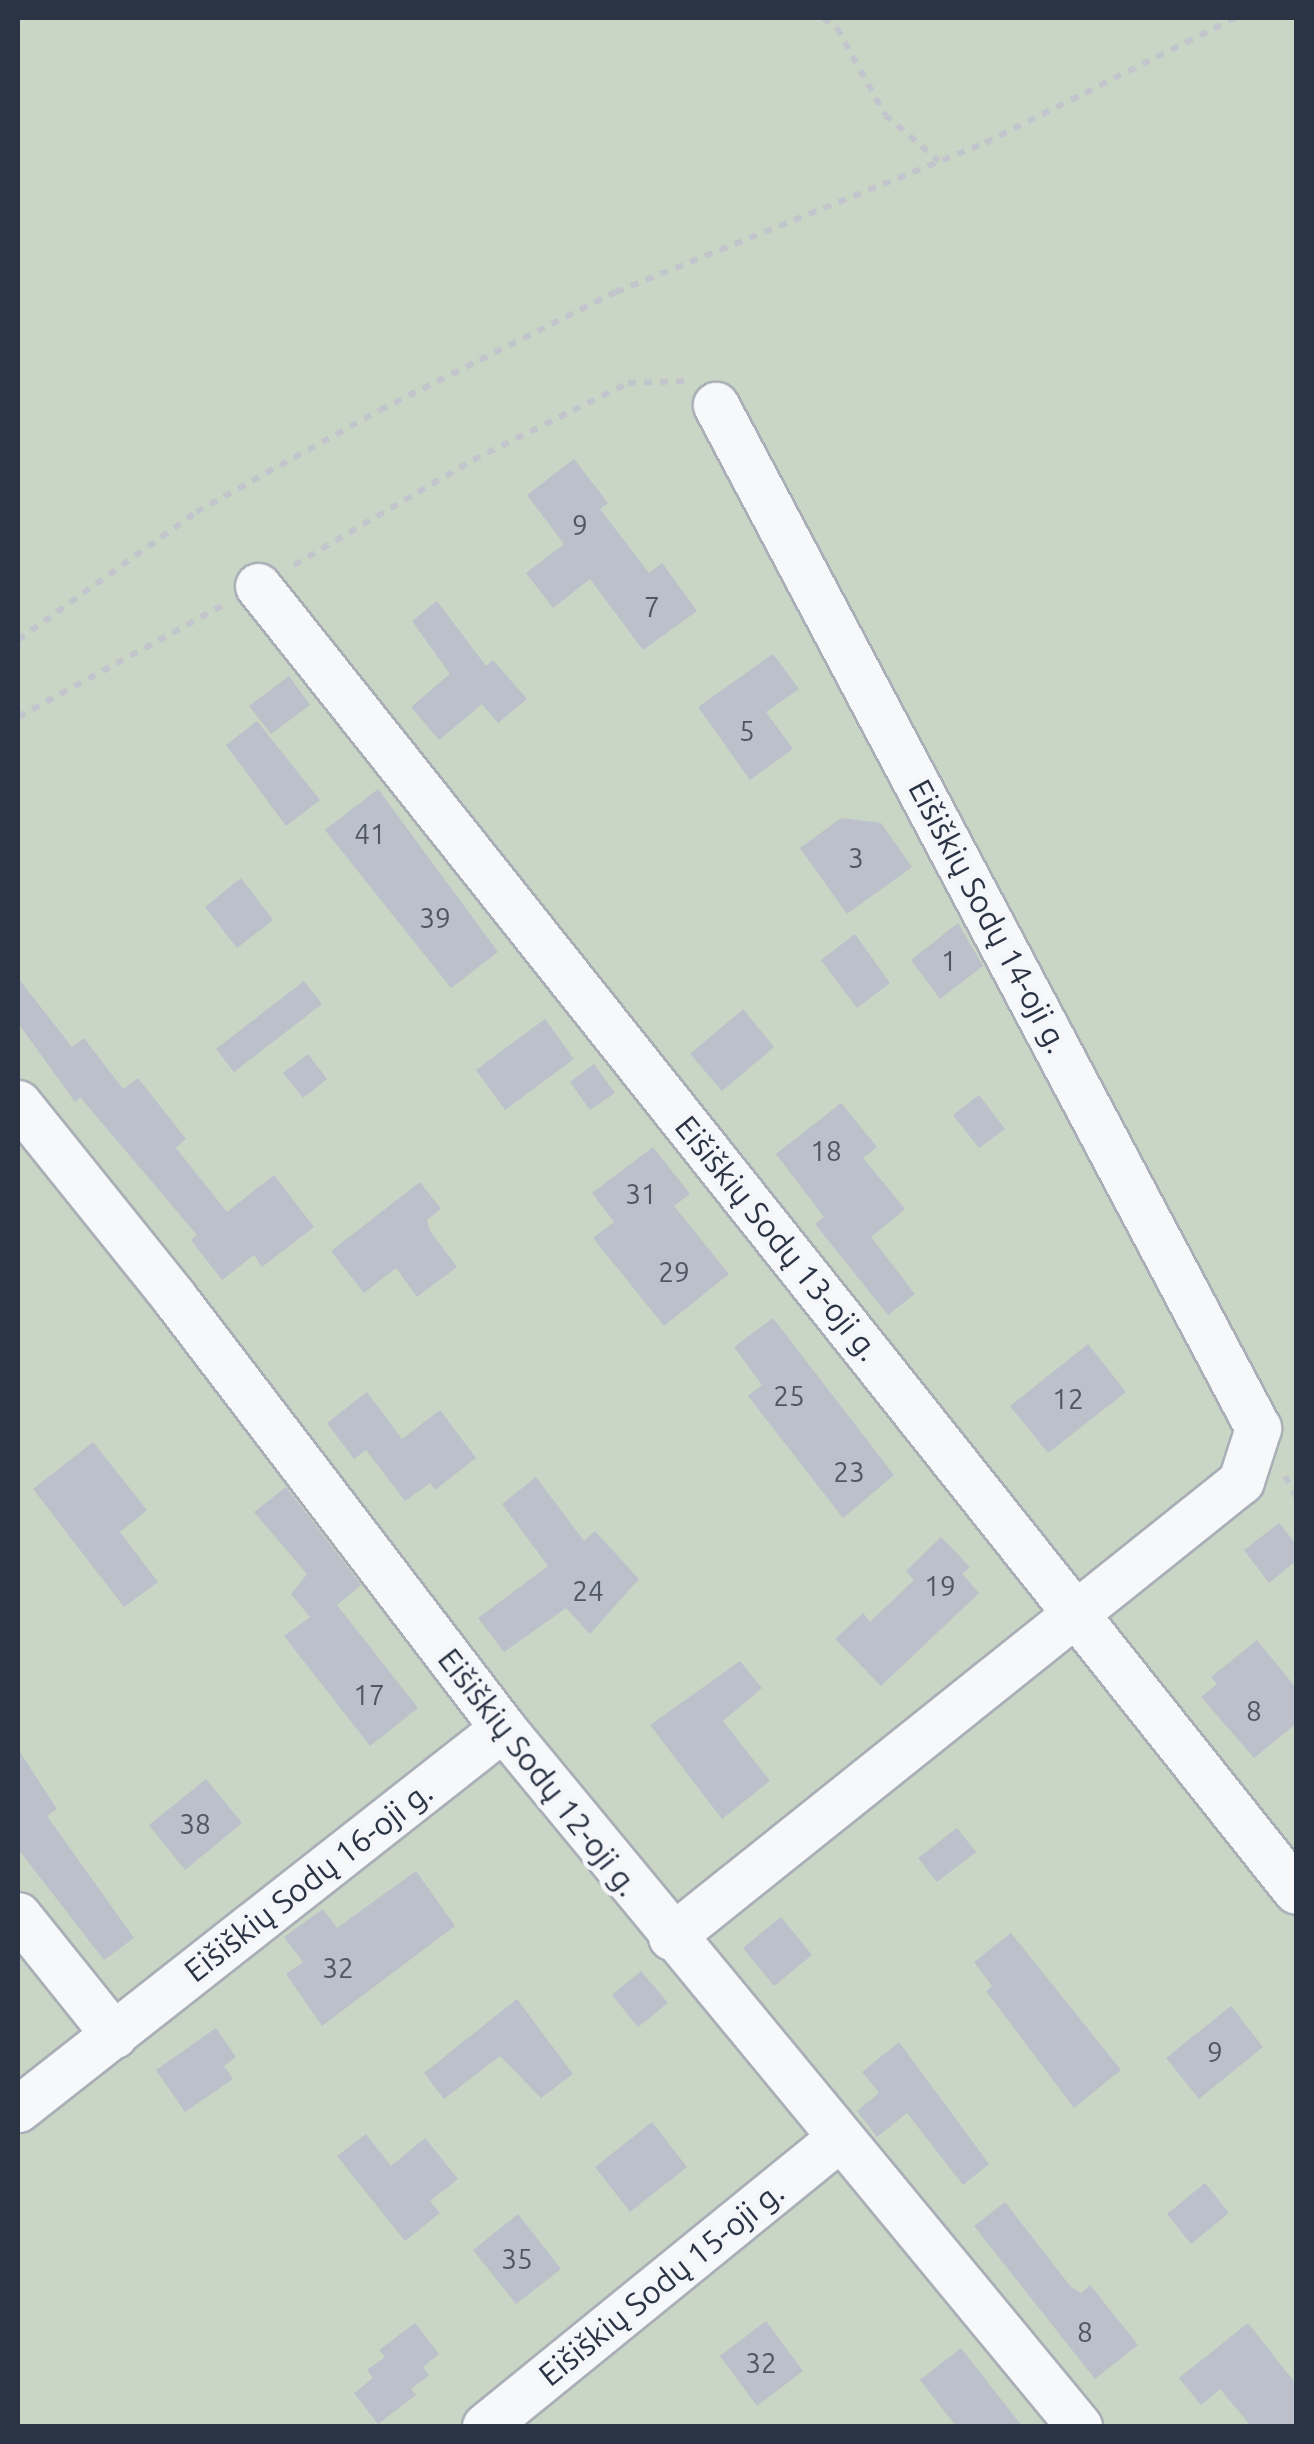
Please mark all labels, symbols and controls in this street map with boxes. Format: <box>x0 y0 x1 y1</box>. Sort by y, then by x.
house number: 9 <box>572 508 588 542</box>
house number: 7 <box>644 590 660 624</box>
house number: 5 <box>739 714 755 748</box>
street label: Eišiškių Sodų 14-oji g. <box>901 773 1077 1059</box>
house number: 41 <box>354 817 386 851</box>
house number: 3 <box>848 841 864 875</box>
house number: 39 <box>419 901 451 935</box>
house number: 1 <box>941 944 957 978</box>
street label: Eišiškių Sodų 13-oji g. <box>667 1108 889 1368</box>
house number: 18 <box>810 1134 842 1168</box>
house number: 31 <box>625 1177 657 1211</box>
house number: 29 <box>658 1255 690 1289</box>
house number: 25 <box>773 1379 805 1413</box>
house number: 12 <box>1052 1382 1084 1416</box>
house number: 23 <box>833 1455 865 1489</box>
house number: 19 <box>924 1569 956 1603</box>
house number: 24 <box>572 1574 604 1608</box>
street label: Eišiškių Sodų 12-oji g. <box>430 1640 648 1904</box>
house number: 17 <box>353 1678 385 1712</box>
house number: 8 <box>1246 1694 1262 1728</box>
street label: Eišiškių Sodų 16-oji g. <box>176 1772 440 1990</box>
house number: 38 <box>179 1807 211 1841</box>
house number: 32 <box>322 1951 354 1985</box>
house number: 9 <box>1207 2035 1223 2069</box>
street label: Eišiškių Sodų 15-oji g. <box>531 2172 791 2394</box>
house number: 35 <box>501 2242 533 2276</box>
house number: 8 <box>1077 2315 1093 2349</box>
house number: 32 <box>745 2346 777 2380</box>

